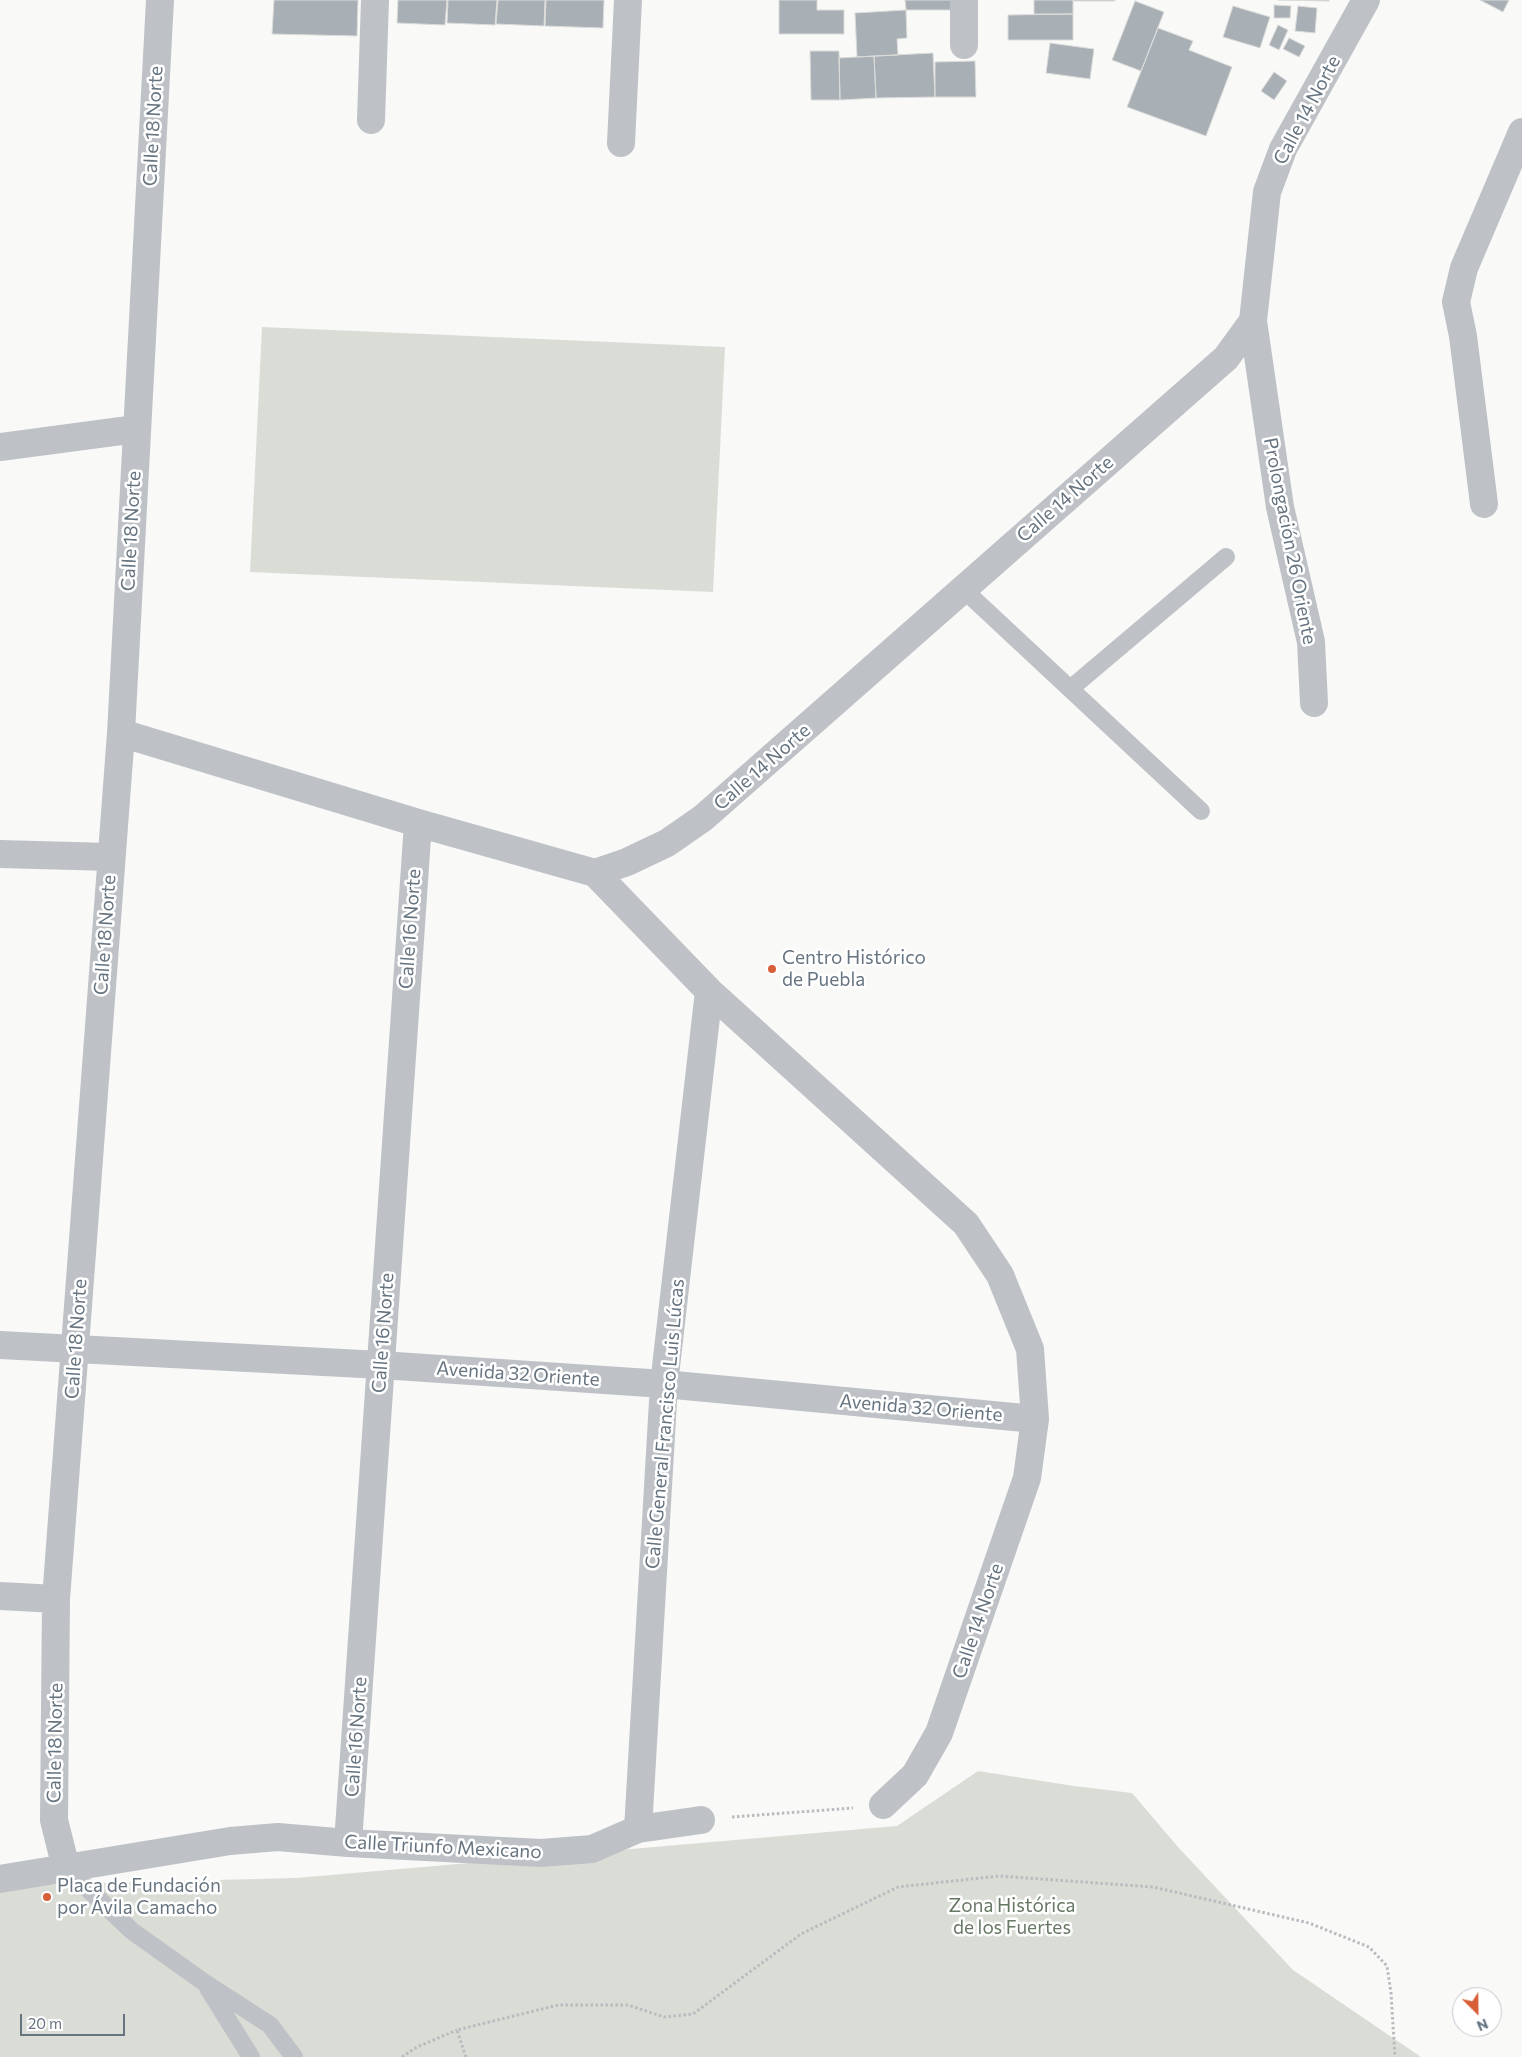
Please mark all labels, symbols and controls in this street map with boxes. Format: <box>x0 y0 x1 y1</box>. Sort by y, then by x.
street label: Calle 14 Norte <box>1269 52 1345 168</box>
street label: Calle 18 Norte <box>138 65 168 187</box>
street label: Prolongación 26 Oriente <box>1259 436 1321 646</box>
street label: Calle 14 Norte <box>1012 451 1118 547</box>
street label: Calle 18 Norte <box>116 470 146 592</box>
street label: Calle 14 Norte <box>709 719 815 815</box>
street label: Calle 16 Norte <box>394 868 426 990</box>
street label: Calle 18 Norte <box>89 874 121 996</box>
place label: Centro Histórico de Puebla <box>782 947 926 991</box>
marker: Centro Histórico de Puebla <box>766 963 778 975</box>
street label: Calle 16 Norte <box>367 1272 399 1394</box>
street label: Calle 18 Norte <box>60 1278 92 1400</box>
street label: Calle General Francisco Luis Lúcas <box>641 1278 689 1570</box>
street label: Avenida 32 Oriente <box>436 1357 600 1391</box>
street label: Avenida 32 Oriente <box>838 1390 1004 1426</box>
street label: Calle 14 Norte <box>948 1560 1008 1682</box>
street label: Calle 16 Norte <box>340 1676 372 1798</box>
street label: Calle 18 Norte <box>43 1683 67 1803</box>
street label: Calle Triunfo Mexicano <box>344 1830 542 1864</box>
place label: Placa de Fundación por Ávila Camacho <box>57 1875 221 1919</box>
marker: Placa de Fundación por Ávila Camacho <box>41 1891 53 1903</box>
park label: Zona Histórica de los Fuertes <box>948 1895 1076 1939</box>
north arrow <box>1452 1987 1502 2037</box>
scale bar <box>22 2004 128 2036</box>
text: 20 m <box>28 2014 62 2032</box>
text: N <box>1475 2015 1491 2035</box>

